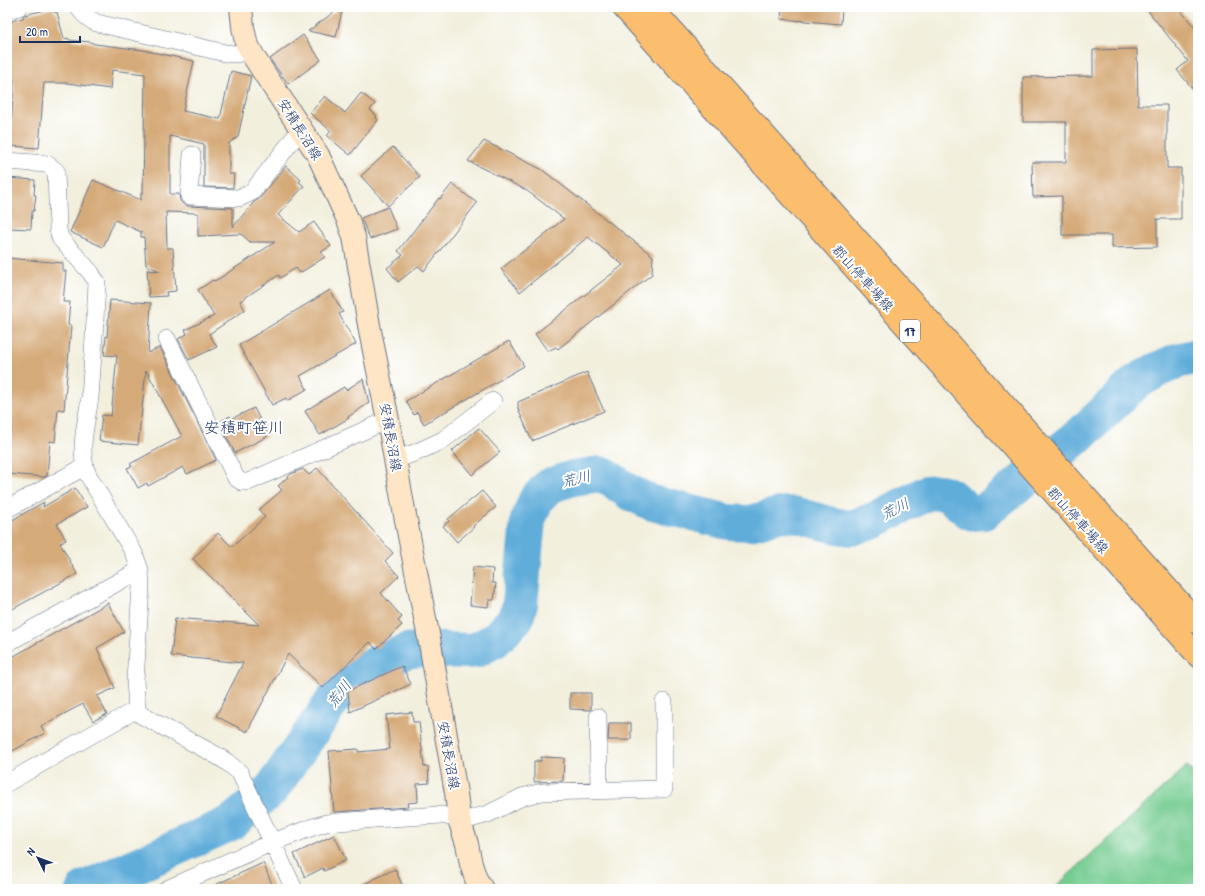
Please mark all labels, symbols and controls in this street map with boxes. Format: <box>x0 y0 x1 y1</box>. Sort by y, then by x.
scale bar <box>20 18 80 44</box>
text: 20 m <box>26 23 48 40</box>
street label: 安積長沼線 <box>274 94 327 163</box>
street label: 郡山停車場線 <box>828 240 899 315</box>
road number: 17 <box>900 320 920 342</box>
street label: 安積長沼線 <box>376 401 407 473</box>
district label: 安積町笹川 <box>204 416 284 438</box>
water label: 荒川 <box>559 465 593 492</box>
street label: 郡山停車場線 <box>1043 482 1114 557</box>
water label: 荒川 <box>877 492 913 525</box>
water label: 荒川 <box>321 675 356 712</box>
street label: 安積長沼線 <box>434 719 465 791</box>
north arrow <box>18 838 58 878</box>
text: N <box>23 844 38 858</box>

